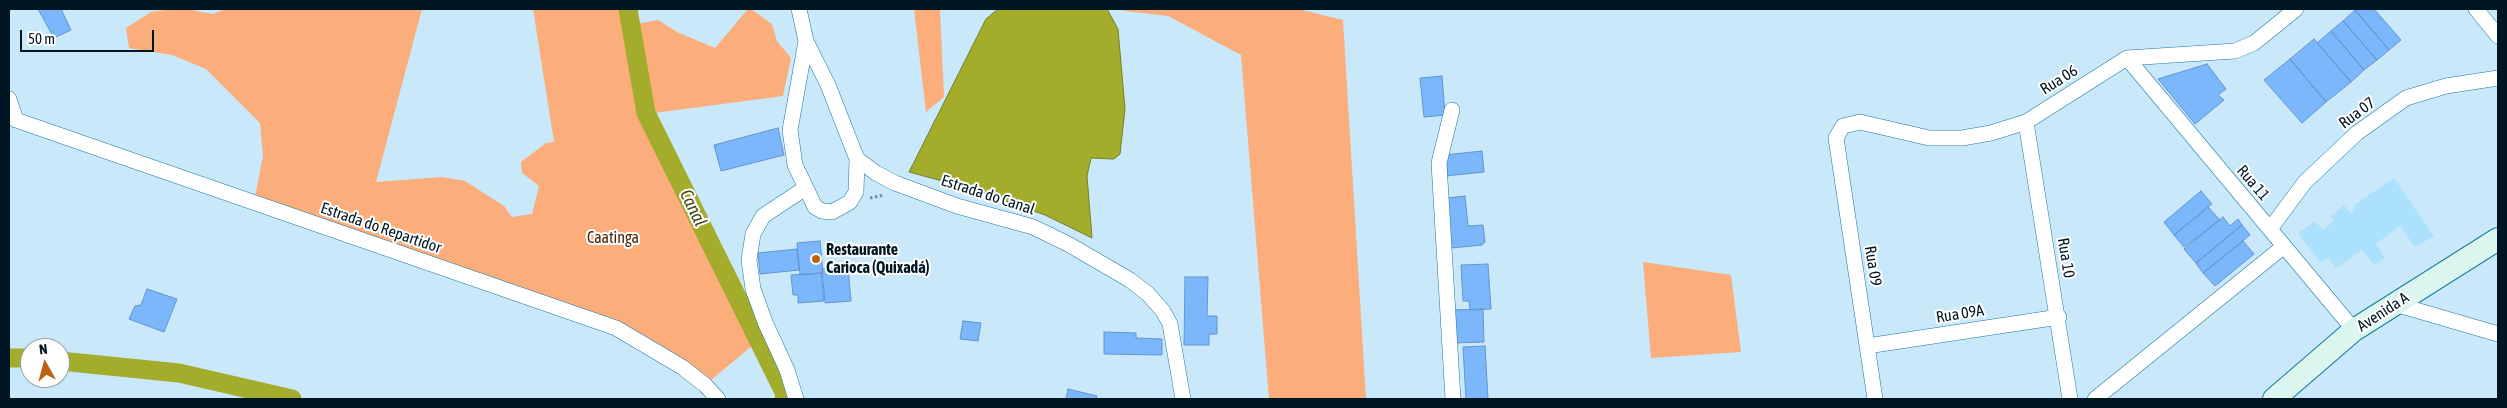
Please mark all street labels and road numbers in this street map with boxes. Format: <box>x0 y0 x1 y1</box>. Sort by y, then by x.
street label: Rua 06 <box>2037 61 2081 99</box>
street label: Rua 07 <box>2335 93 2379 133</box>
street label: Rua 11 <box>2233 161 2273 205</box>
street label: Estrada do Canal <box>939 171 1037 219</box>
street label: Estrada do Repartidor <box>318 198 444 258</box>
street label: Rua 10 <box>2053 237 2079 279</box>
street label: Rua 09 <box>1860 245 1886 287</box>
street label: Avenida A <box>2353 288 2413 336</box>
street label: Rua 09A <box>1935 301 1985 327</box>

